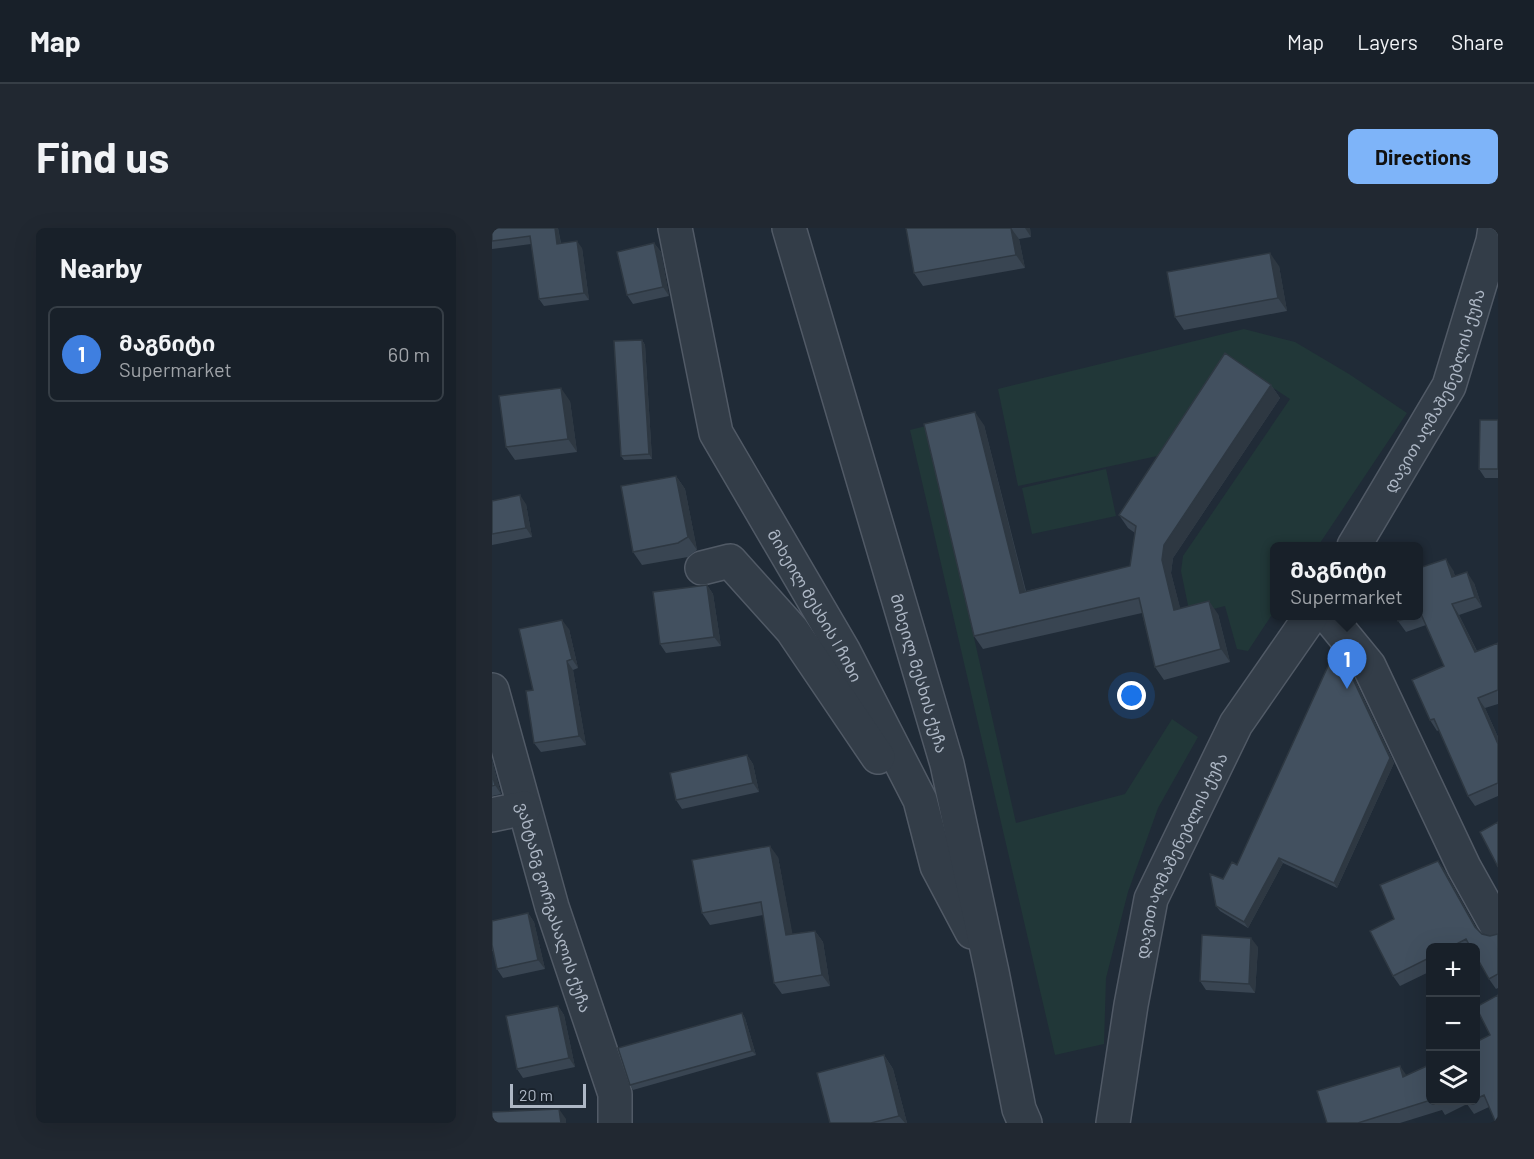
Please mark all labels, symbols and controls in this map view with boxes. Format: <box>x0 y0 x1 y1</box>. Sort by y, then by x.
text: Map <box>30 24 81 58</box>
text: Map <box>1287 29 1324 54</box>
text: Layers <box>1357 29 1418 54</box>
text: Share <box>1451 29 1504 54</box>
button: Directions <box>1348 129 1498 184</box>
text: Find us <box>36 131 169 181</box>
text: Nearby <box>60 252 142 283</box>
street label: დავით აღმაშენებლის ქუჩა <box>1379 286 1487 496</box>
text: მაგნიტი <box>119 329 215 355</box>
text: 1 <box>78 342 85 366</box>
text: 60 m <box>388 342 430 366</box>
text: Supermarket <box>119 357 232 381</box>
street label: მიხეილ მესხის I ჩიხი <box>765 525 867 684</box>
popup <box>1270 542 1423 620</box>
text: მაგნიტი <box>1290 556 1387 582</box>
text: Supermarket <box>1290 584 1403 608</box>
street label: მიხეილ მესხის ქუჩა <box>888 591 953 755</box>
pin: 1 <box>1328 640 1366 689</box>
your location <box>1117 681 1146 710</box>
street label: დავით აღმაშენებლის ქუჩა <box>1130 749 1230 961</box>
street label: ვახტანგ გორგასალის ქუჩა <box>513 800 596 1015</box>
map controls <box>1426 943 1480 1105</box>
button: + <box>1426 943 1480 997</box>
button: − <box>1426 997 1480 1051</box>
button: layers <box>1426 1051 1480 1105</box>
scale bar <box>510 1081 586 1108</box>
text: 20 m <box>519 1085 553 1104</box>

